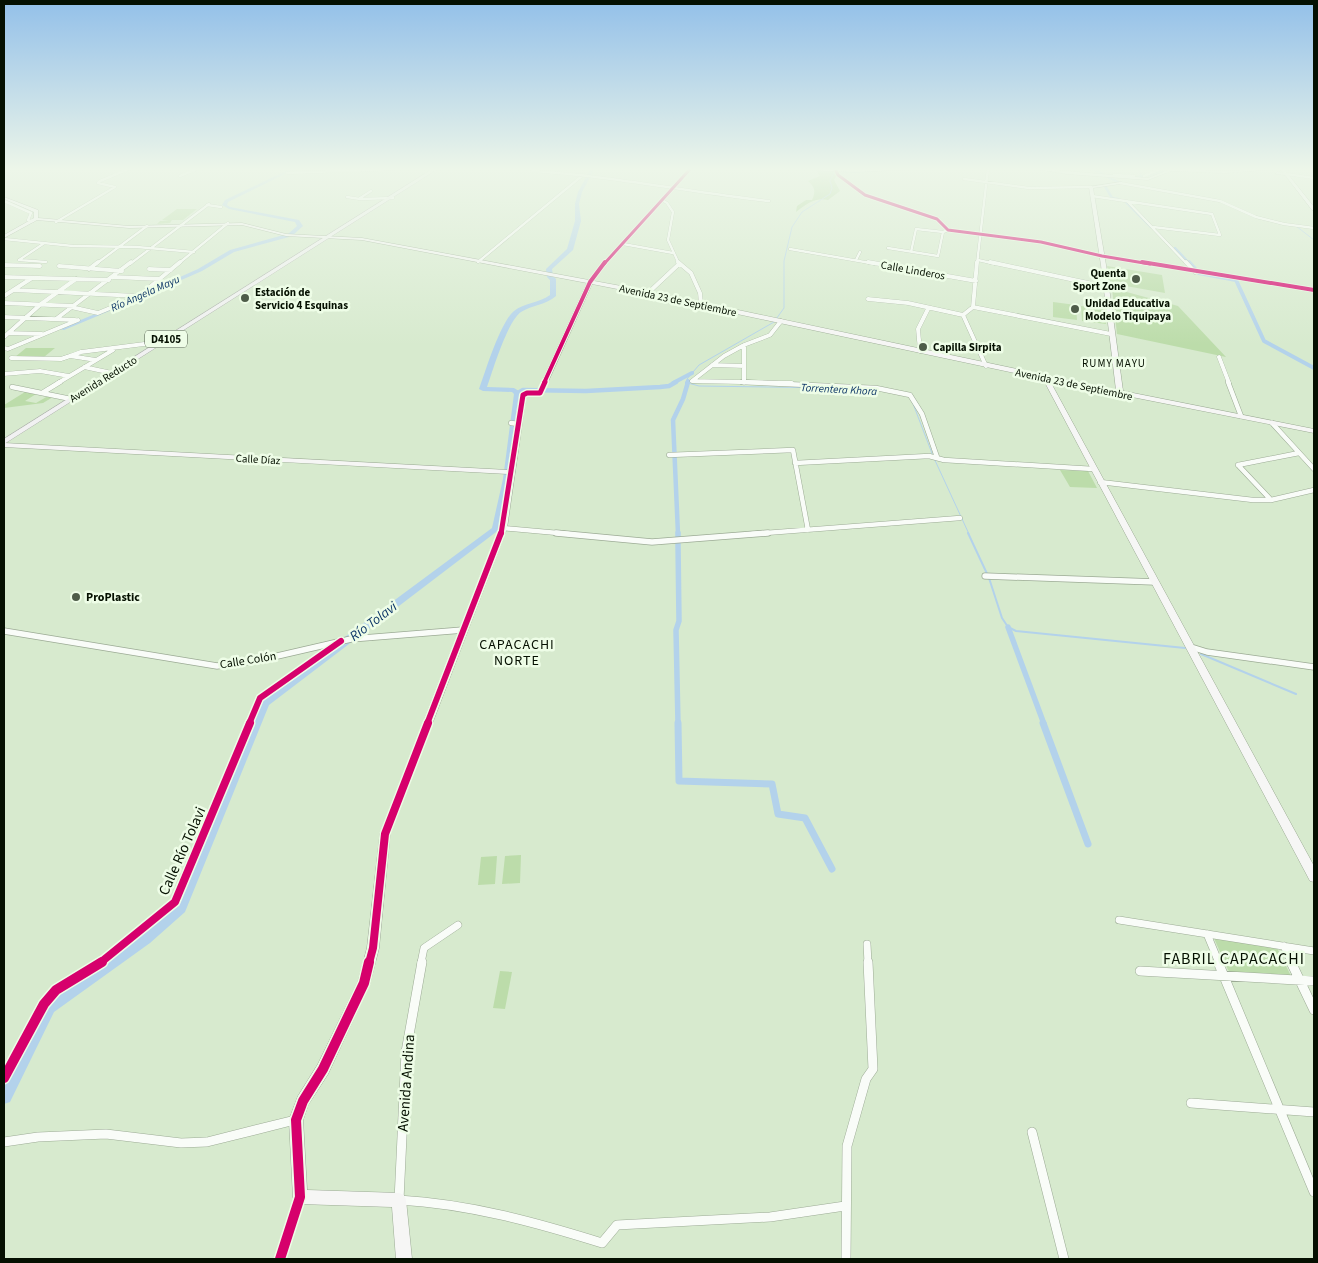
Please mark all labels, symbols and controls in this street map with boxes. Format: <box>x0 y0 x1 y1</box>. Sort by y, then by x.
street label: Calle Linderos <box>880 257 947 284</box>
place label: Quenta Sport Zone <box>1073 266 1126 294</box>
water label: Río Angela Mayu <box>108 271 182 315</box>
marker: Quenta Sport Zone <box>1130 273 1142 285</box>
street label: Avenida 23 de Septiembre <box>618 281 738 320</box>
place label: Estación de Servicio 4 Esquinas <box>255 285 348 313</box>
marker: Estación de Servicio 4 Esquinas <box>239 292 251 304</box>
place label: Unidad Educativa Modelo Tiquipaya <box>1085 296 1171 324</box>
marker: Unidad Educativa Modelo Tiquipaya <box>1069 303 1081 315</box>
road number: D4105 <box>145 330 187 348</box>
place label: Capilla Sirpita <box>933 340 1002 355</box>
marker: Capilla Sirpita <box>917 341 929 353</box>
street label: Avenida Reducto <box>67 353 140 406</box>
district label: RUMY MAYU <box>1082 356 1146 371</box>
street label: Avenida 23 de Septiembre <box>1014 365 1134 404</box>
water label: Torrentera Khora <box>800 380 878 399</box>
street label: Calle Díaz <box>235 451 281 468</box>
place label: ProPlastic <box>86 589 140 606</box>
marker: ProPlastic <box>70 591 82 603</box>
water label: Río Tolavi <box>346 597 402 646</box>
district label: CAPACACHI NORTE <box>479 635 555 671</box>
street label: Calle Colón <box>219 648 277 673</box>
street label: Calle Río Tolavi <box>154 804 211 899</box>
district label: FABRIL CAPACACHI <box>1163 948 1305 970</box>
street label: Avenida Andina <box>393 1034 420 1132</box>

